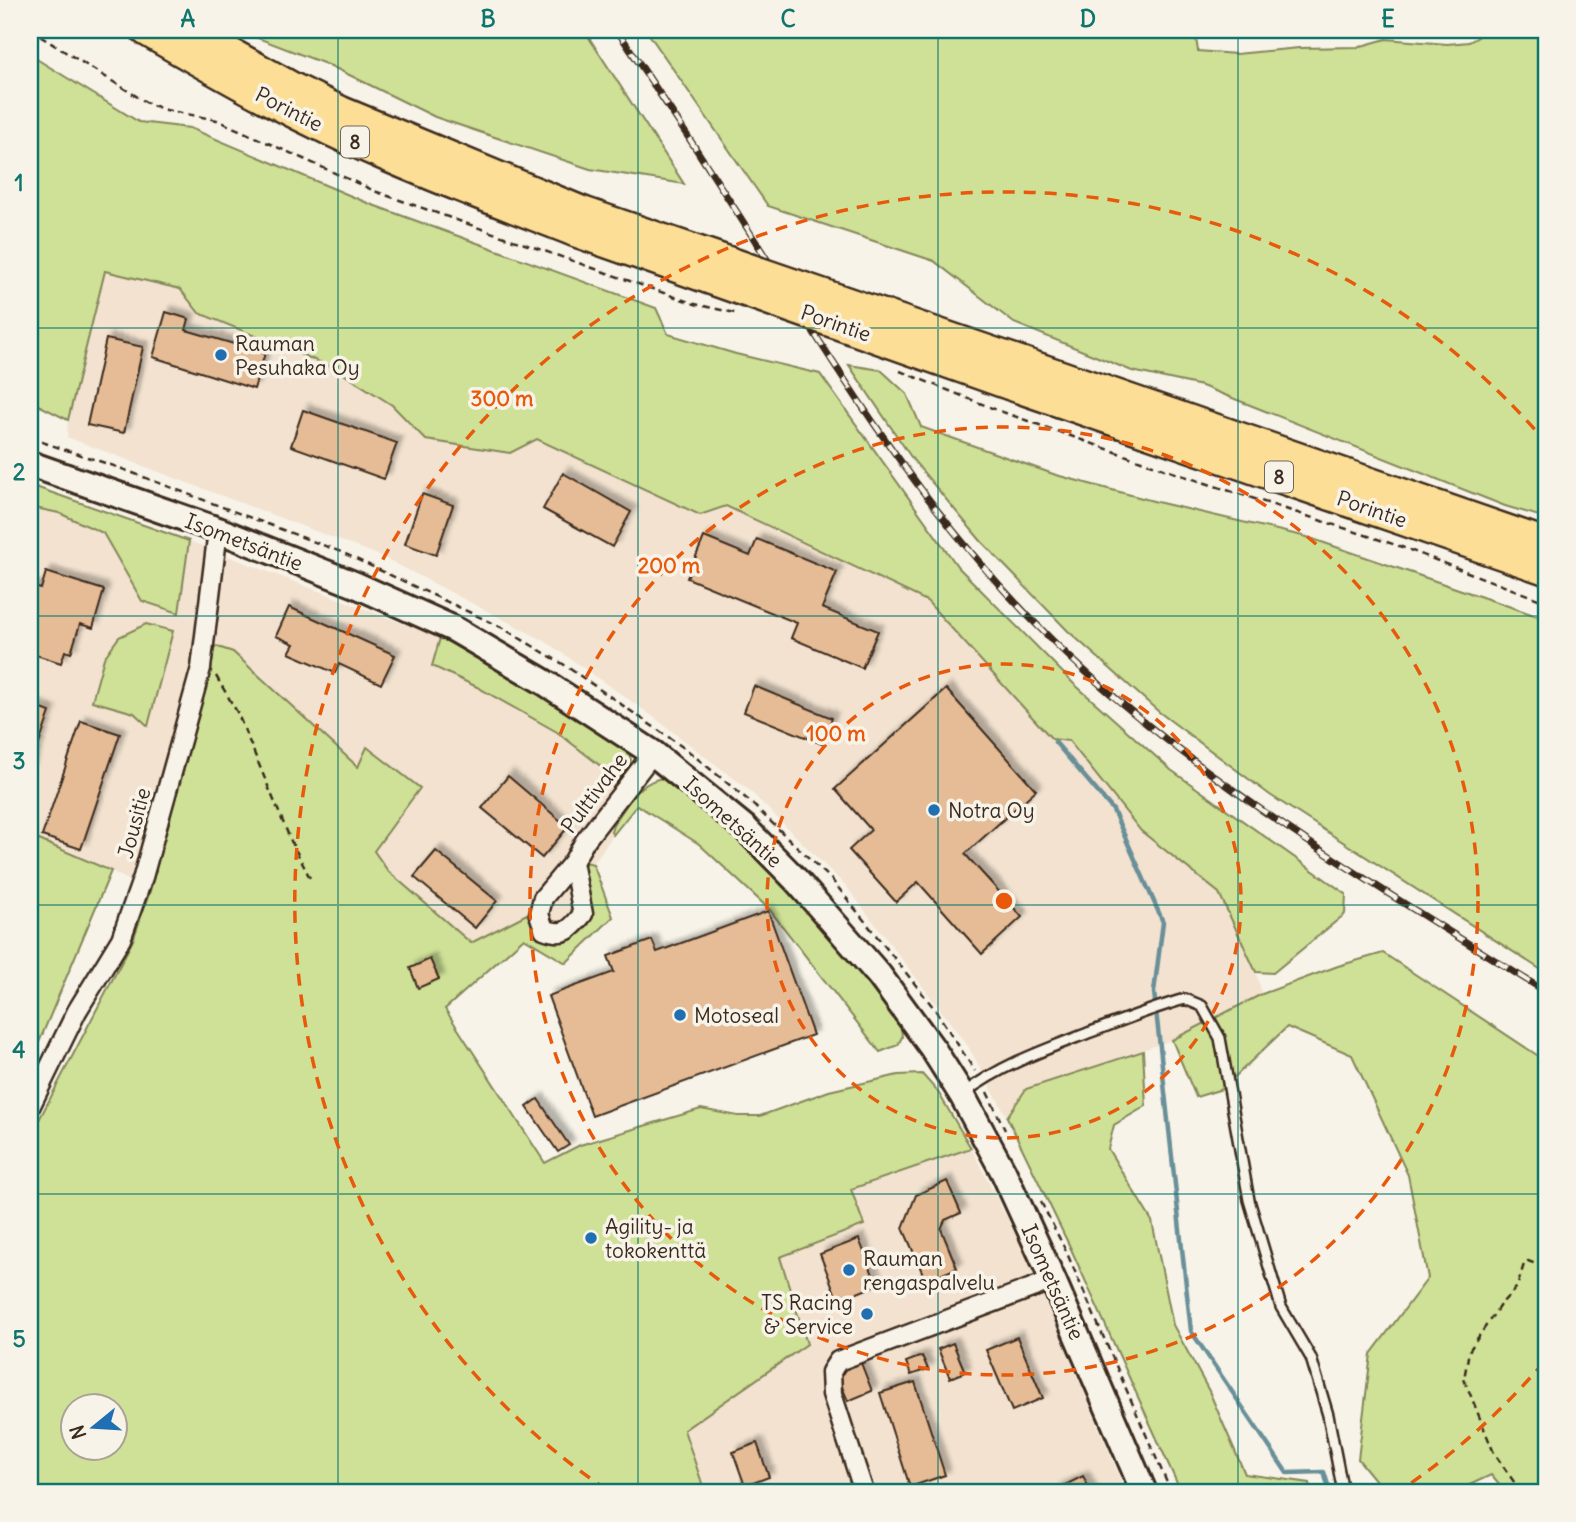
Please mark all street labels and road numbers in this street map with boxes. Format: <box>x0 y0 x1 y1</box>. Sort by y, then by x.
street label: Porintie <box>251 81 327 137</box>
road number: 8 <box>341 126 369 158</box>
street label: Porintie <box>797 298 875 348</box>
road number: 8 <box>1265 462 1293 492</box>
street label: Porintie <box>1333 484 1411 534</box>
street label: Isometsäntie <box>181 507 307 577</box>
street label: Pulttivahe <box>555 747 633 839</box>
street label: Isometsäntie <box>678 770 788 874</box>
street label: Jousitie <box>112 785 156 861</box>
street label: Isometsäntie <box>1015 1220 1091 1344</box>

